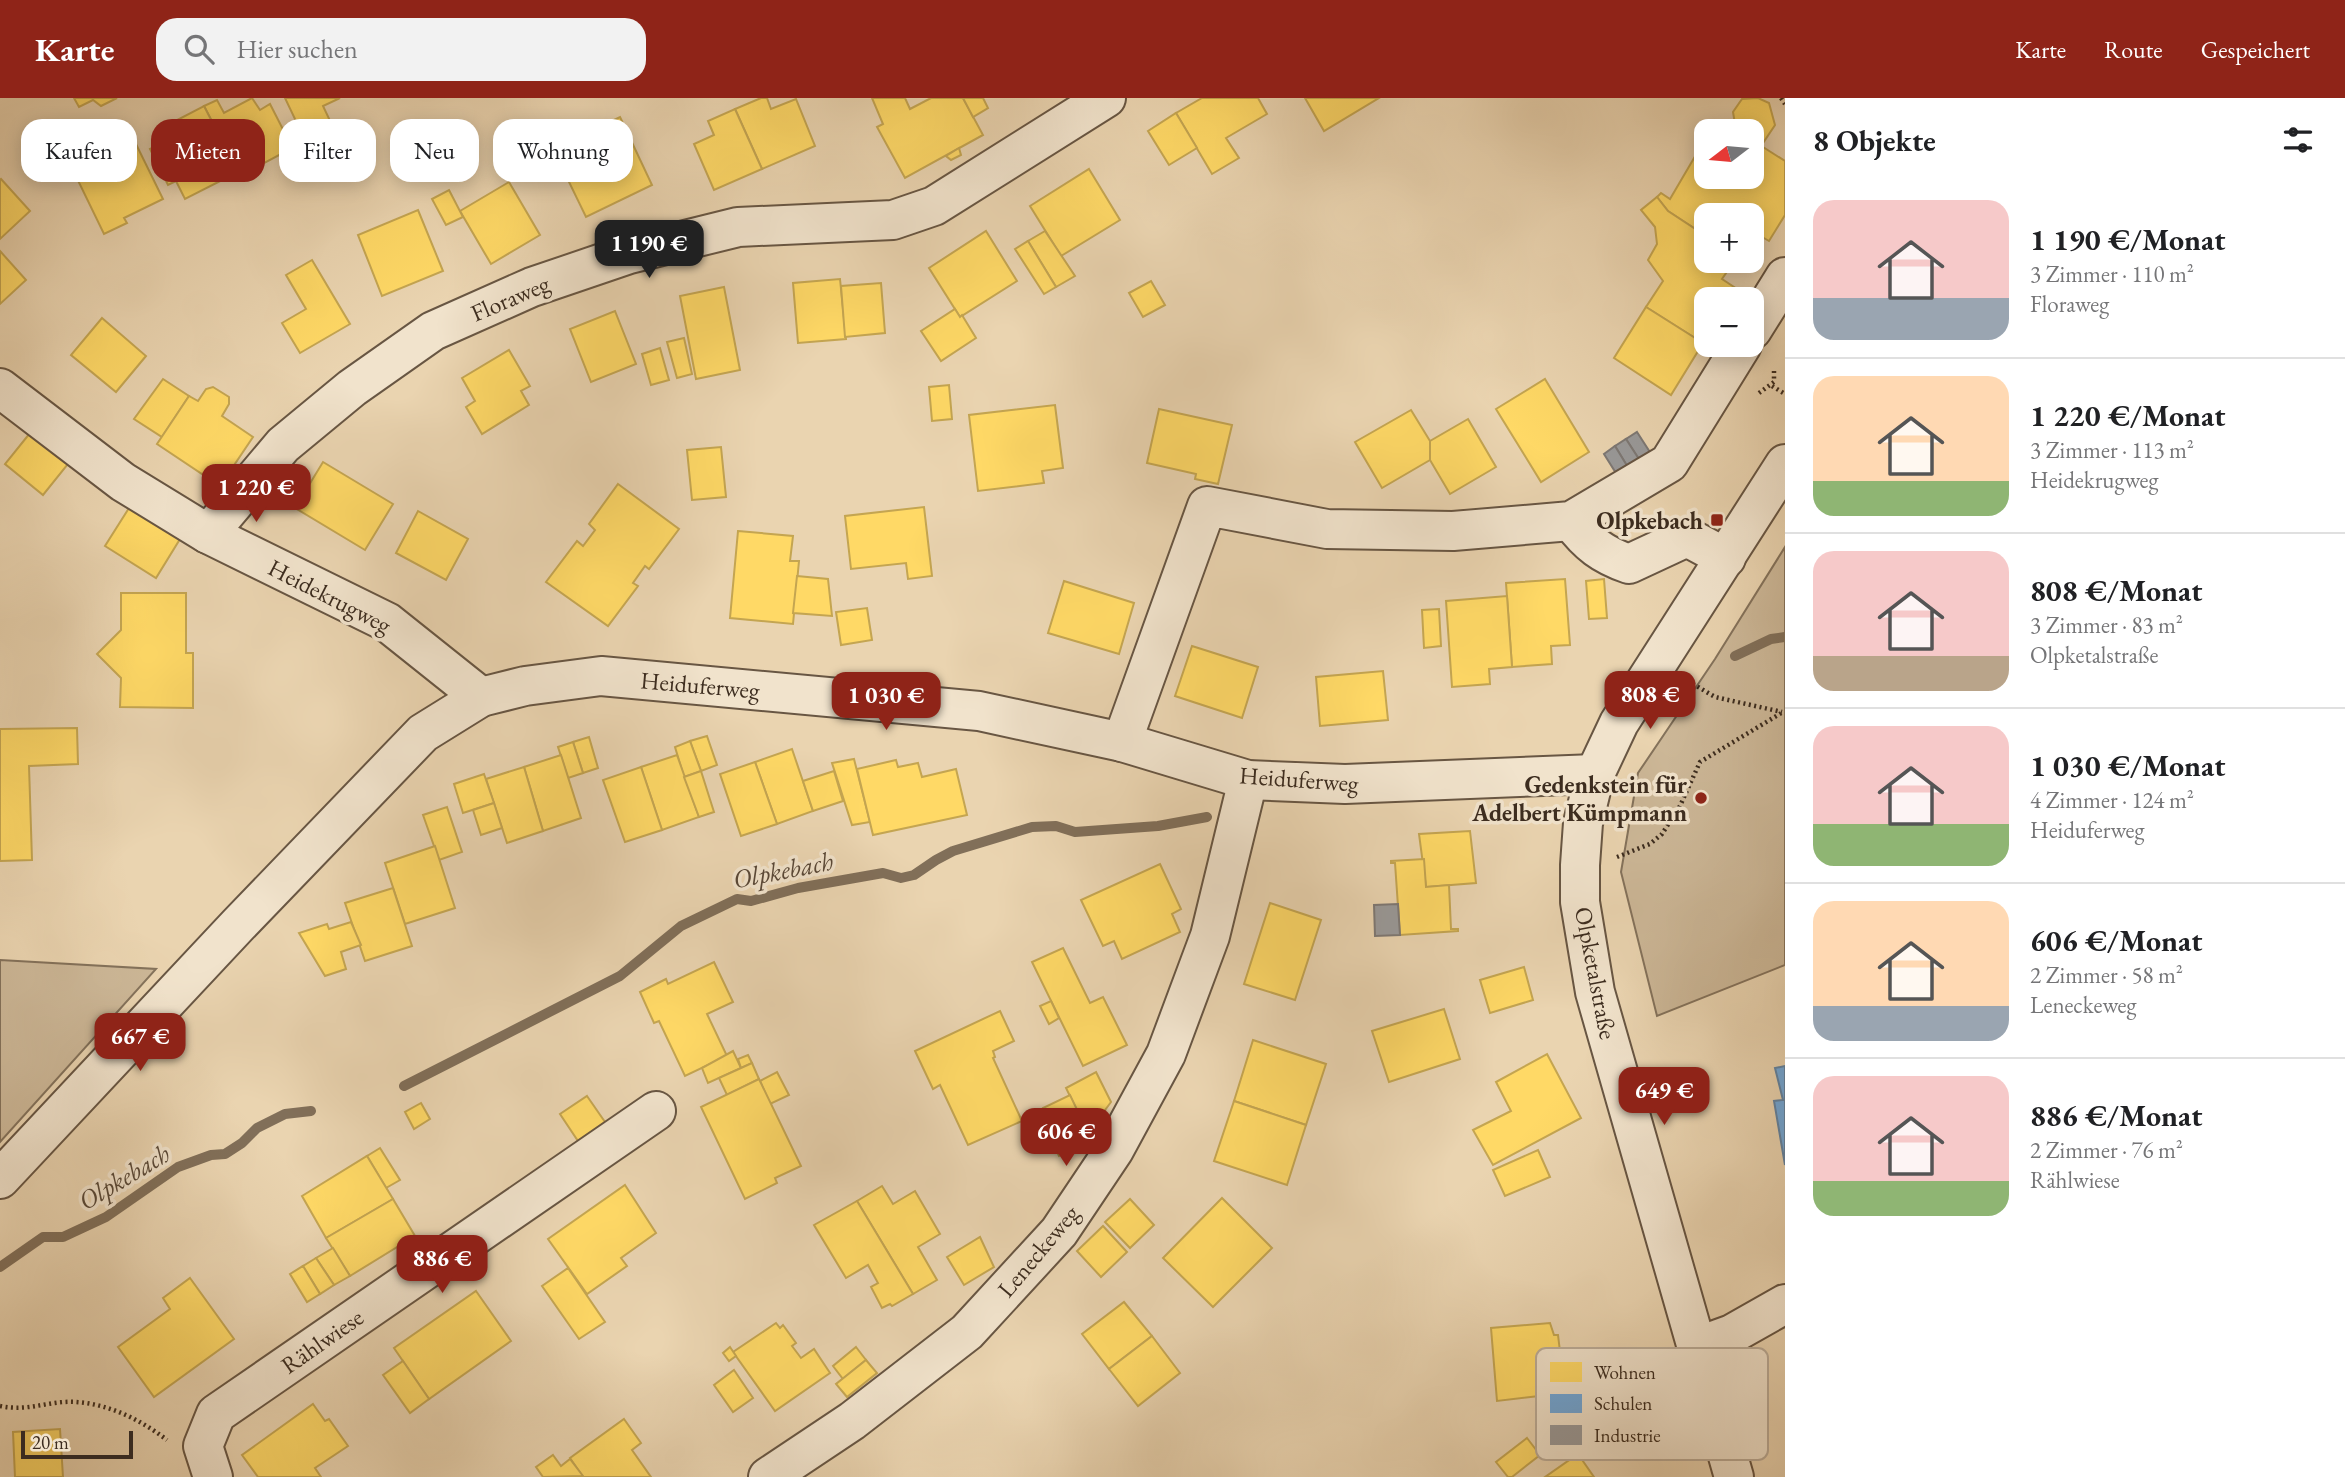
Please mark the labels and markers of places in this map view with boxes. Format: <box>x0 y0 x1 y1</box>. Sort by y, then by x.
pin: 1 190 € <box>584 220 714 280</box>
pin: 1 220 € <box>191 464 321 524</box>
place label: Olpkebach <box>1596 505 1704 536</box>
marker: Olpkebach <box>1709 512 1725 528</box>
pin: 1 030 € <box>821 672 951 732</box>
pin: 808 € <box>1601 672 1699 731</box>
place label: Gedenkstein für Adelbert Kümpmann <box>1471 769 1687 828</box>
marker: Gedenkstein für Adelbert Kümpmann <box>1693 790 1709 806</box>
pin: 667 € <box>91 1014 189 1073</box>
pin: 649 € <box>1615 1068 1713 1127</box>
pin: 606 € <box>1017 1108 1115 1168</box>
pin: 886 € <box>393 1236 491 1295</box>

